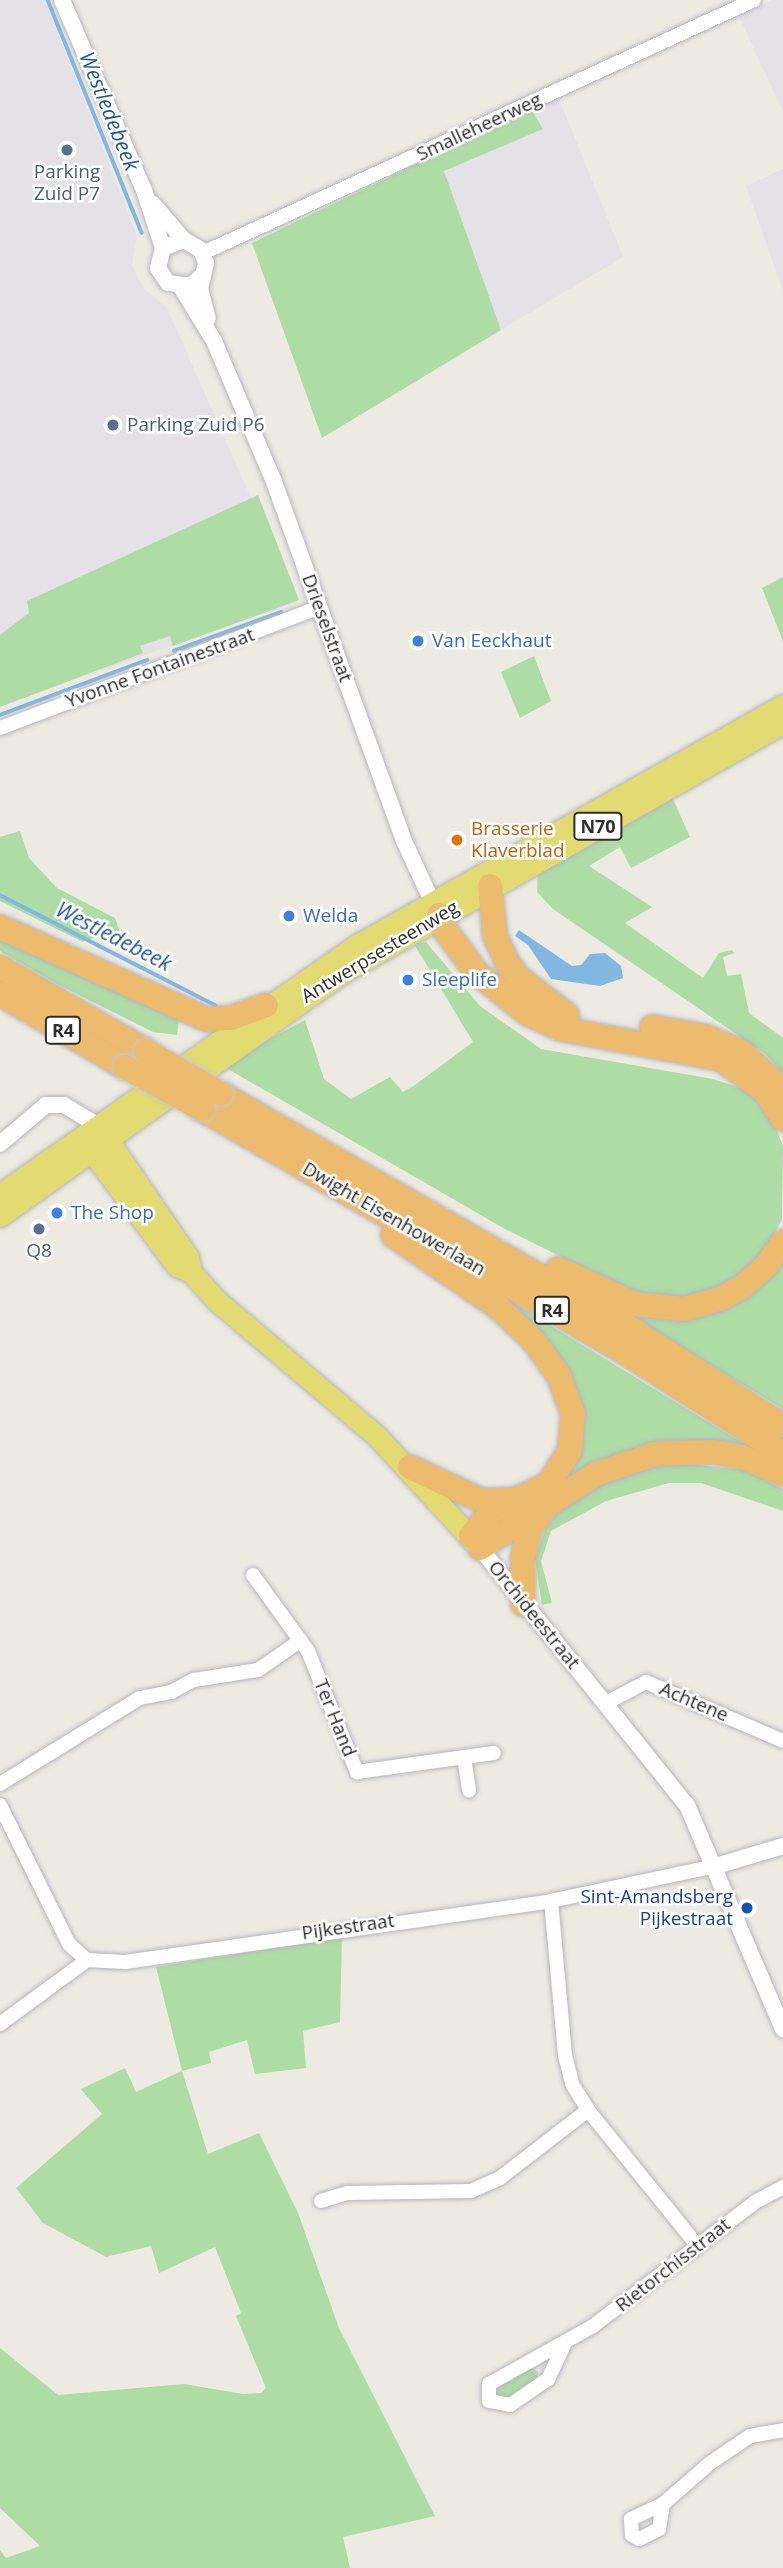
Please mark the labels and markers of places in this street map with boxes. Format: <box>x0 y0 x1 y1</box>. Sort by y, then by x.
marker: Parking Zuid P7 <box>59 142 75 158</box>
place label: Parking Zuid P7 <box>34 161 100 205</box>
place label: Parking Zuid P6 <box>127 414 265 436</box>
marker: Parking Zuid P6 <box>105 417 121 433</box>
place label: Van Eeckhaut <box>432 630 551 652</box>
marker: Van Eeckhaut <box>410 633 426 649</box>
place label: Brasserie Klaverblad <box>471 818 565 862</box>
marker: Brasserie Klaverblad <box>449 832 465 848</box>
place label: Welda <box>303 905 358 927</box>
marker: Welda <box>281 908 297 924</box>
place label: Sleeplife <box>422 969 497 991</box>
marker: Sleeplife <box>400 972 416 988</box>
place label: The Shop <box>71 1202 154 1224</box>
marker: The Shop <box>49 1205 65 1221</box>
marker: Q8 <box>31 1221 47 1237</box>
place label: Q8 <box>26 1240 52 1262</box>
place label: Sint-Amandsberg Pijkestraat <box>580 1886 733 1930</box>
marker: Sint-Amandsberg Pijkestraat <box>739 1900 755 1916</box>

